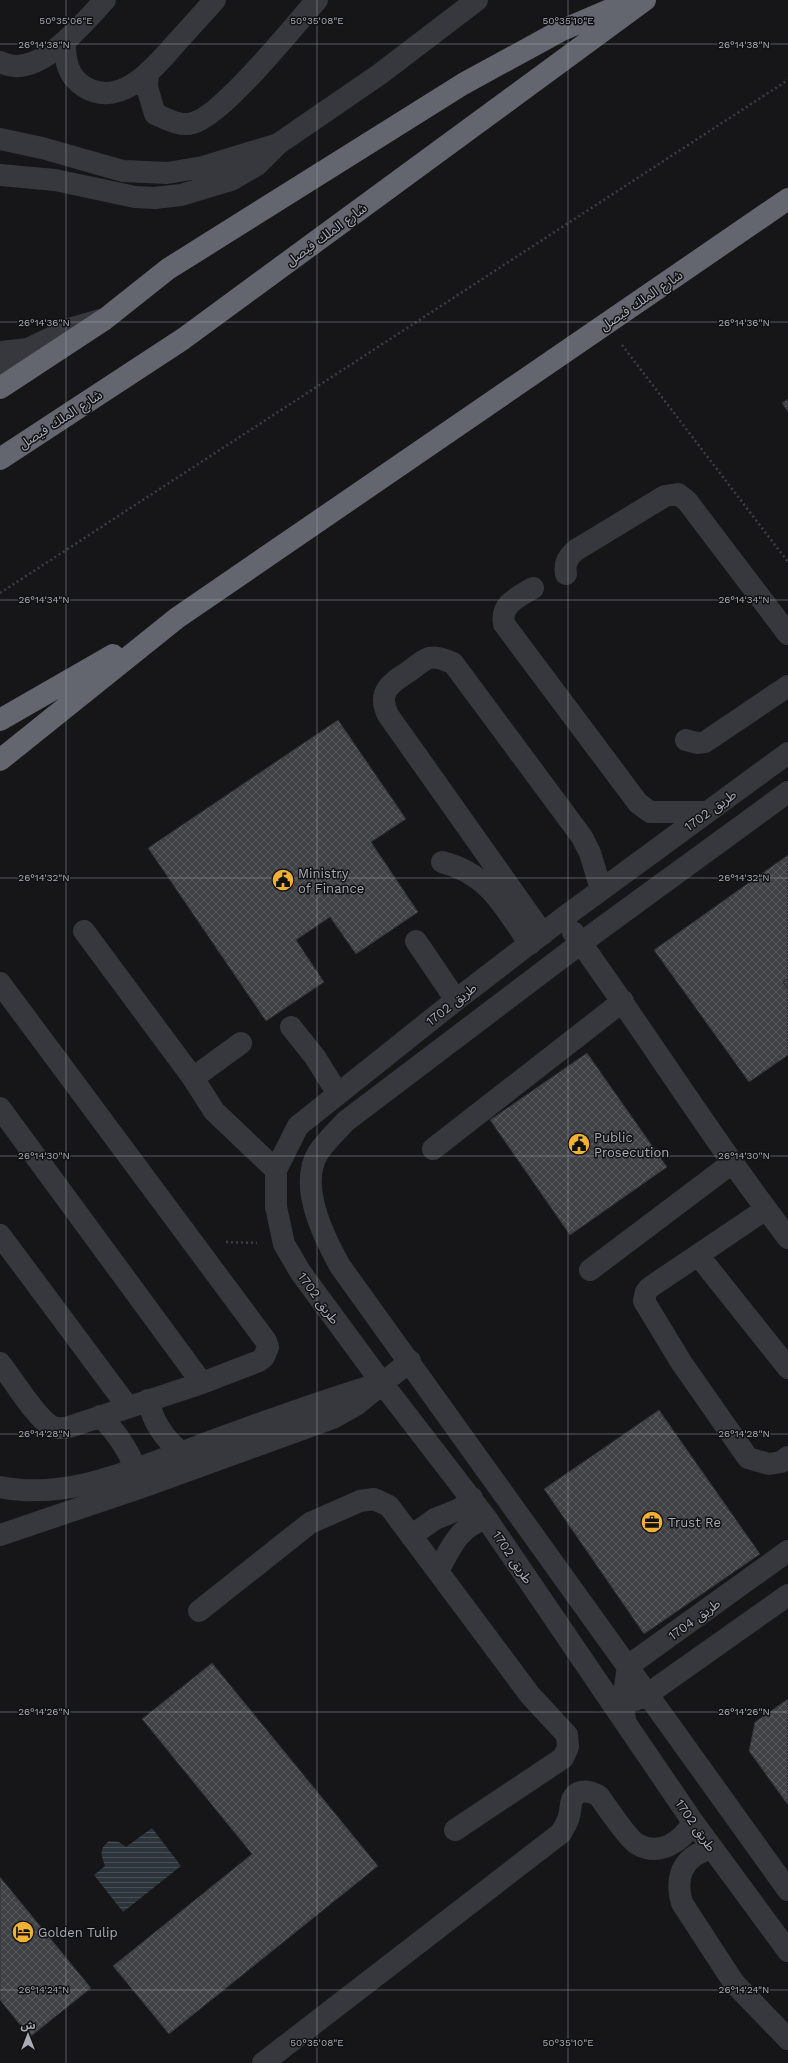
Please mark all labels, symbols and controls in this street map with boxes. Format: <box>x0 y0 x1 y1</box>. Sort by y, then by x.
text: 50°35'06"E <box>39 15 93 26</box>
text: 50°35'08"E <box>290 15 344 26</box>
text: 50°35'10"E <box>542 15 594 26</box>
text: 26°14'38"N <box>18 39 70 50</box>
text: 26°14'38"N <box>718 39 770 50</box>
street label: شارع الملك فيصل <box>283 200 372 271</box>
street label: شارع الملك فيصل <box>597 267 687 336</box>
text: 26°14'36"N <box>18 317 70 328</box>
text: 26°14'36"N <box>718 317 770 328</box>
street label: شارع الملك فيصل <box>16 387 106 455</box>
text: 26°14'34"N <box>18 594 70 605</box>
text: 26°14'34"N <box>718 594 770 605</box>
street label: طريق 1702 <box>682 787 740 835</box>
place label: Ministry of Finance <box>298 866 364 896</box>
public building icon: Ministry of Finance <box>270 867 296 893</box>
text: 26°14'32"N <box>18 872 70 883</box>
text: 26°14'32"N <box>718 872 770 883</box>
street label: طريق 1702 <box>423 980 480 1030</box>
place label: Public Prosecution <box>594 1130 669 1160</box>
public building icon: Public Prosecution <box>566 1131 592 1157</box>
text: 26°14'30"N <box>18 1150 70 1161</box>
text: 26°14'30"N <box>718 1150 770 1161</box>
street label: طريق 1702 <box>294 1270 342 1328</box>
text: 26°14'28"N <box>18 1428 70 1439</box>
text: 26°14'28"N <box>718 1428 770 1439</box>
office icon: Trust Re <box>639 1509 665 1535</box>
place label: Trust Re <box>668 1515 721 1530</box>
street label: طريق 1702 <box>489 1528 536 1587</box>
street label: طريق 1704 <box>665 1595 724 1644</box>
text: 26°14'26"N <box>18 1706 70 1717</box>
text: 26°14'26"N <box>718 1706 770 1717</box>
street label: طريق 1702 <box>671 1796 719 1855</box>
hotel icon: Golden Tulip <box>10 1919 36 1945</box>
place label: Golden Tulip <box>38 1925 118 1940</box>
text: 26°14'24"N <box>19 1984 69 1995</box>
text: 26°14'24"N <box>719 1984 769 1995</box>
north arrow <box>8 2015 48 2055</box>
text: ش <box>20 2019 36 2032</box>
text: 50°35'08"E <box>290 2037 344 2048</box>
text: 50°35'10"E <box>542 2037 594 2048</box>

